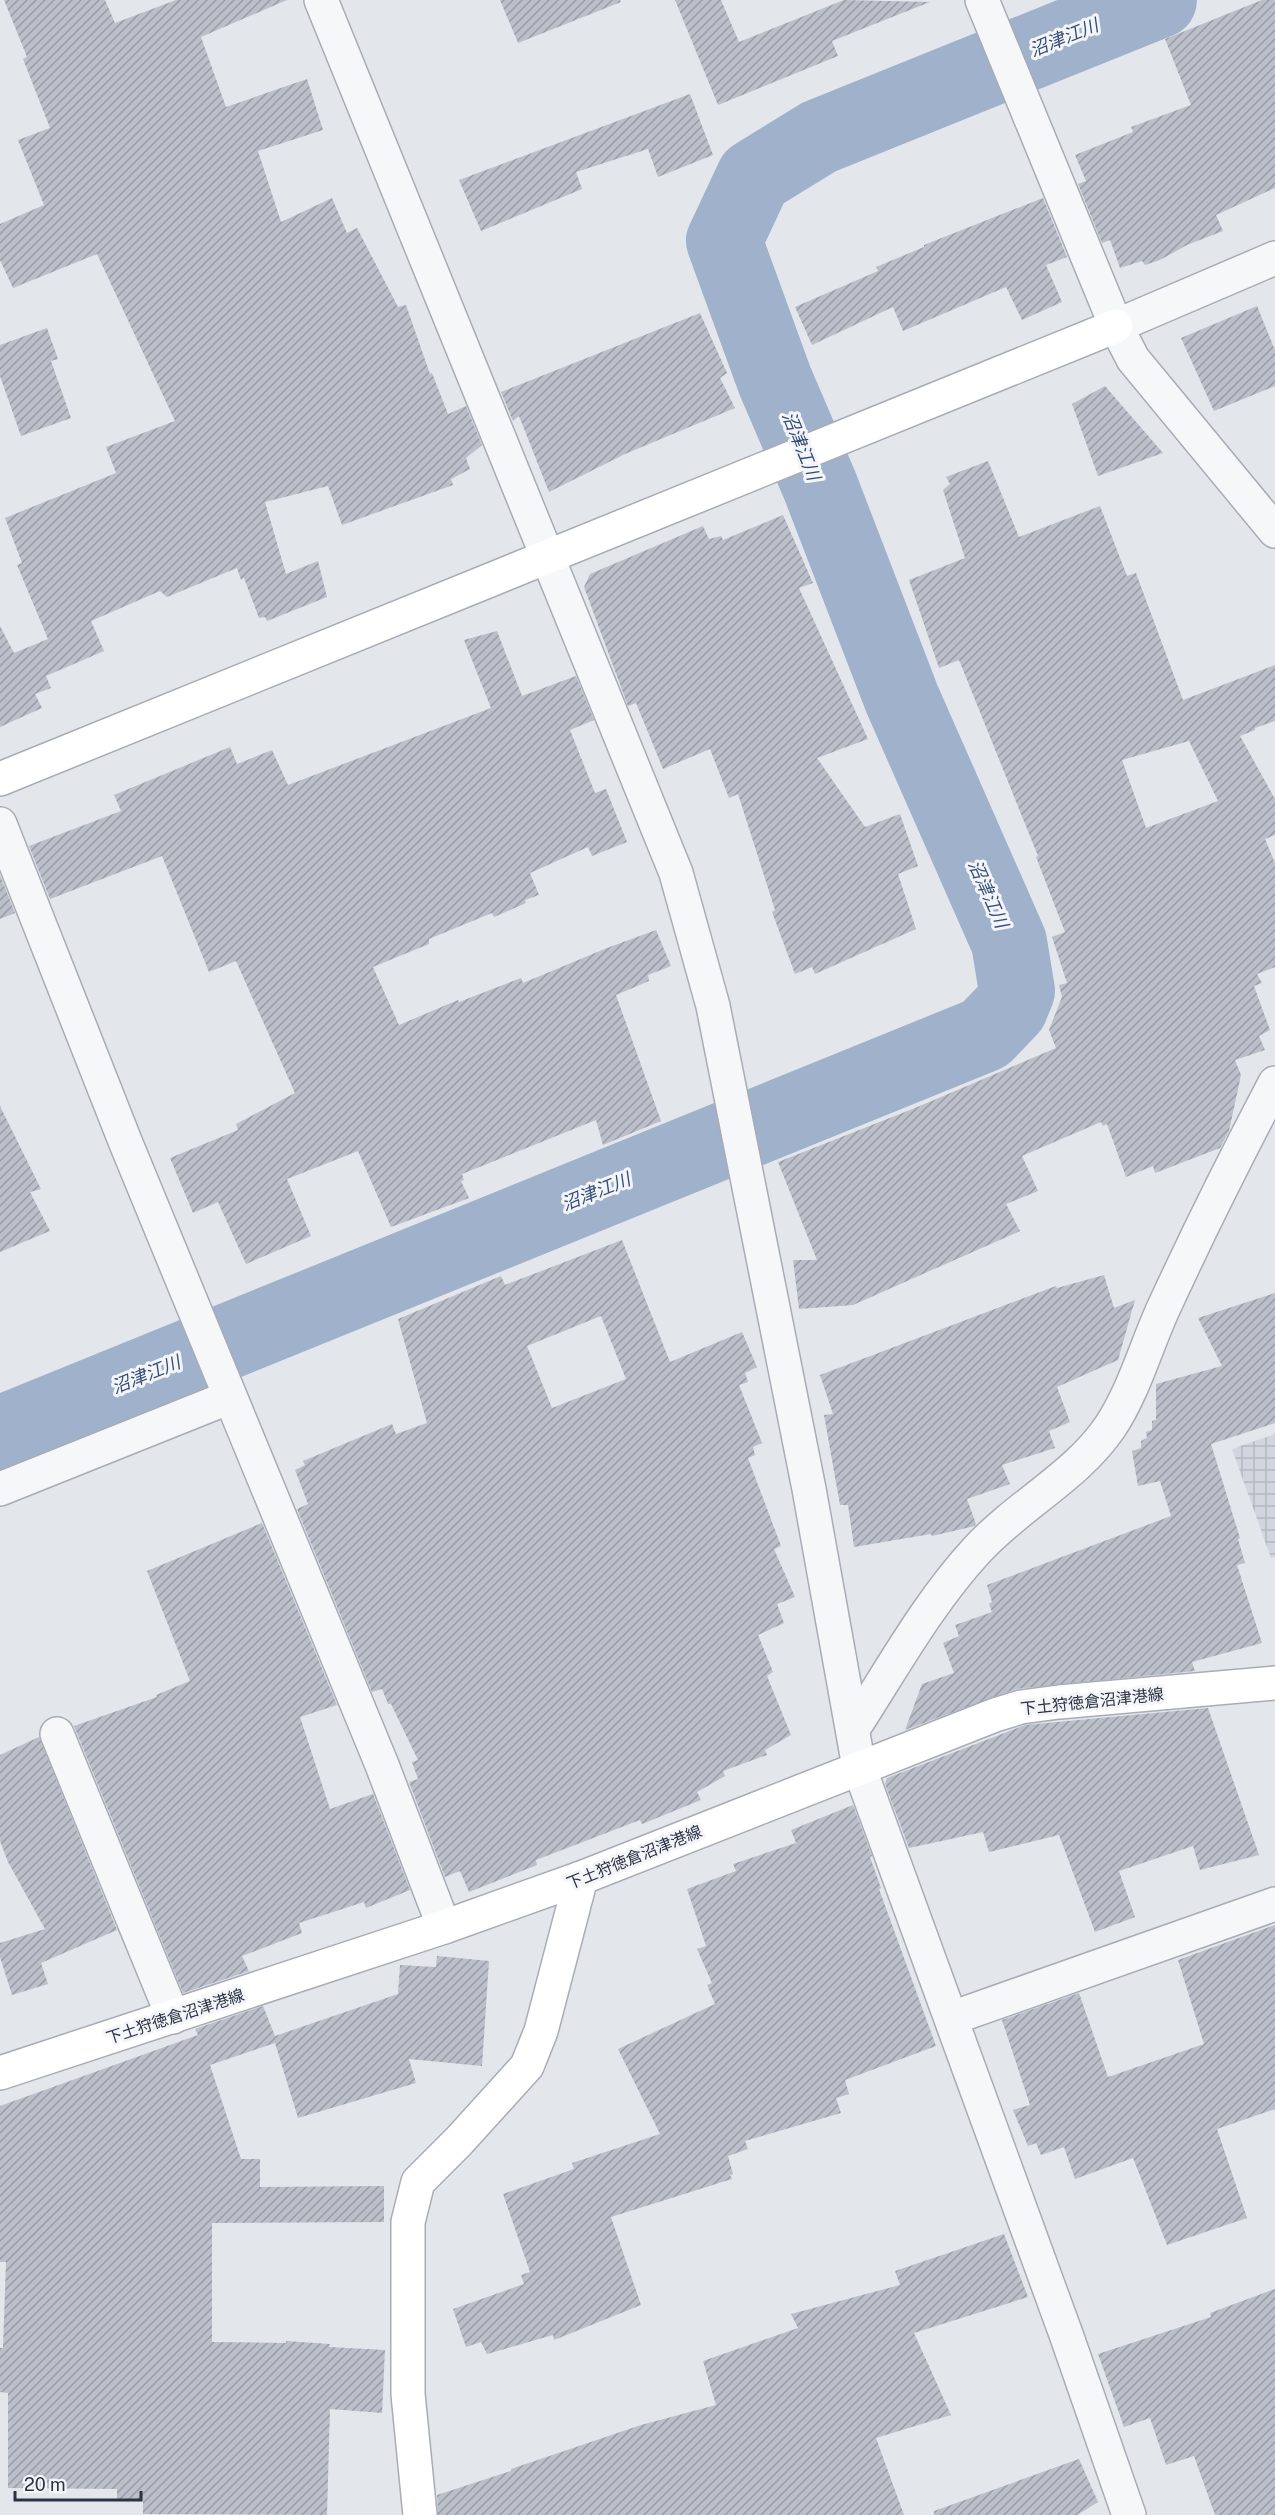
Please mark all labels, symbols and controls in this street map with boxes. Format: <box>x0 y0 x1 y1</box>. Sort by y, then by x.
water label: 沼津江川 <box>1027 14 1103 61</box>
water label: 沼津江川 <box>778 409 825 485</box>
water label: 沼津江川 <box>964 857 1014 933</box>
water label: 沼津江川 <box>559 1168 635 1215</box>
water label: 沼津江川 <box>109 1351 185 1398</box>
street label: 下土狩徳倉沼津港線 <box>1019 1685 1165 1718</box>
street label: 下土狩徳倉沼津港線 <box>564 1822 705 1893</box>
street label: 下土狩徳倉沼津港線 <box>104 1985 247 2048</box>
scale bar <box>15 2464 141 2502</box>
text: 20 m <box>24 2474 66 2495</box>

